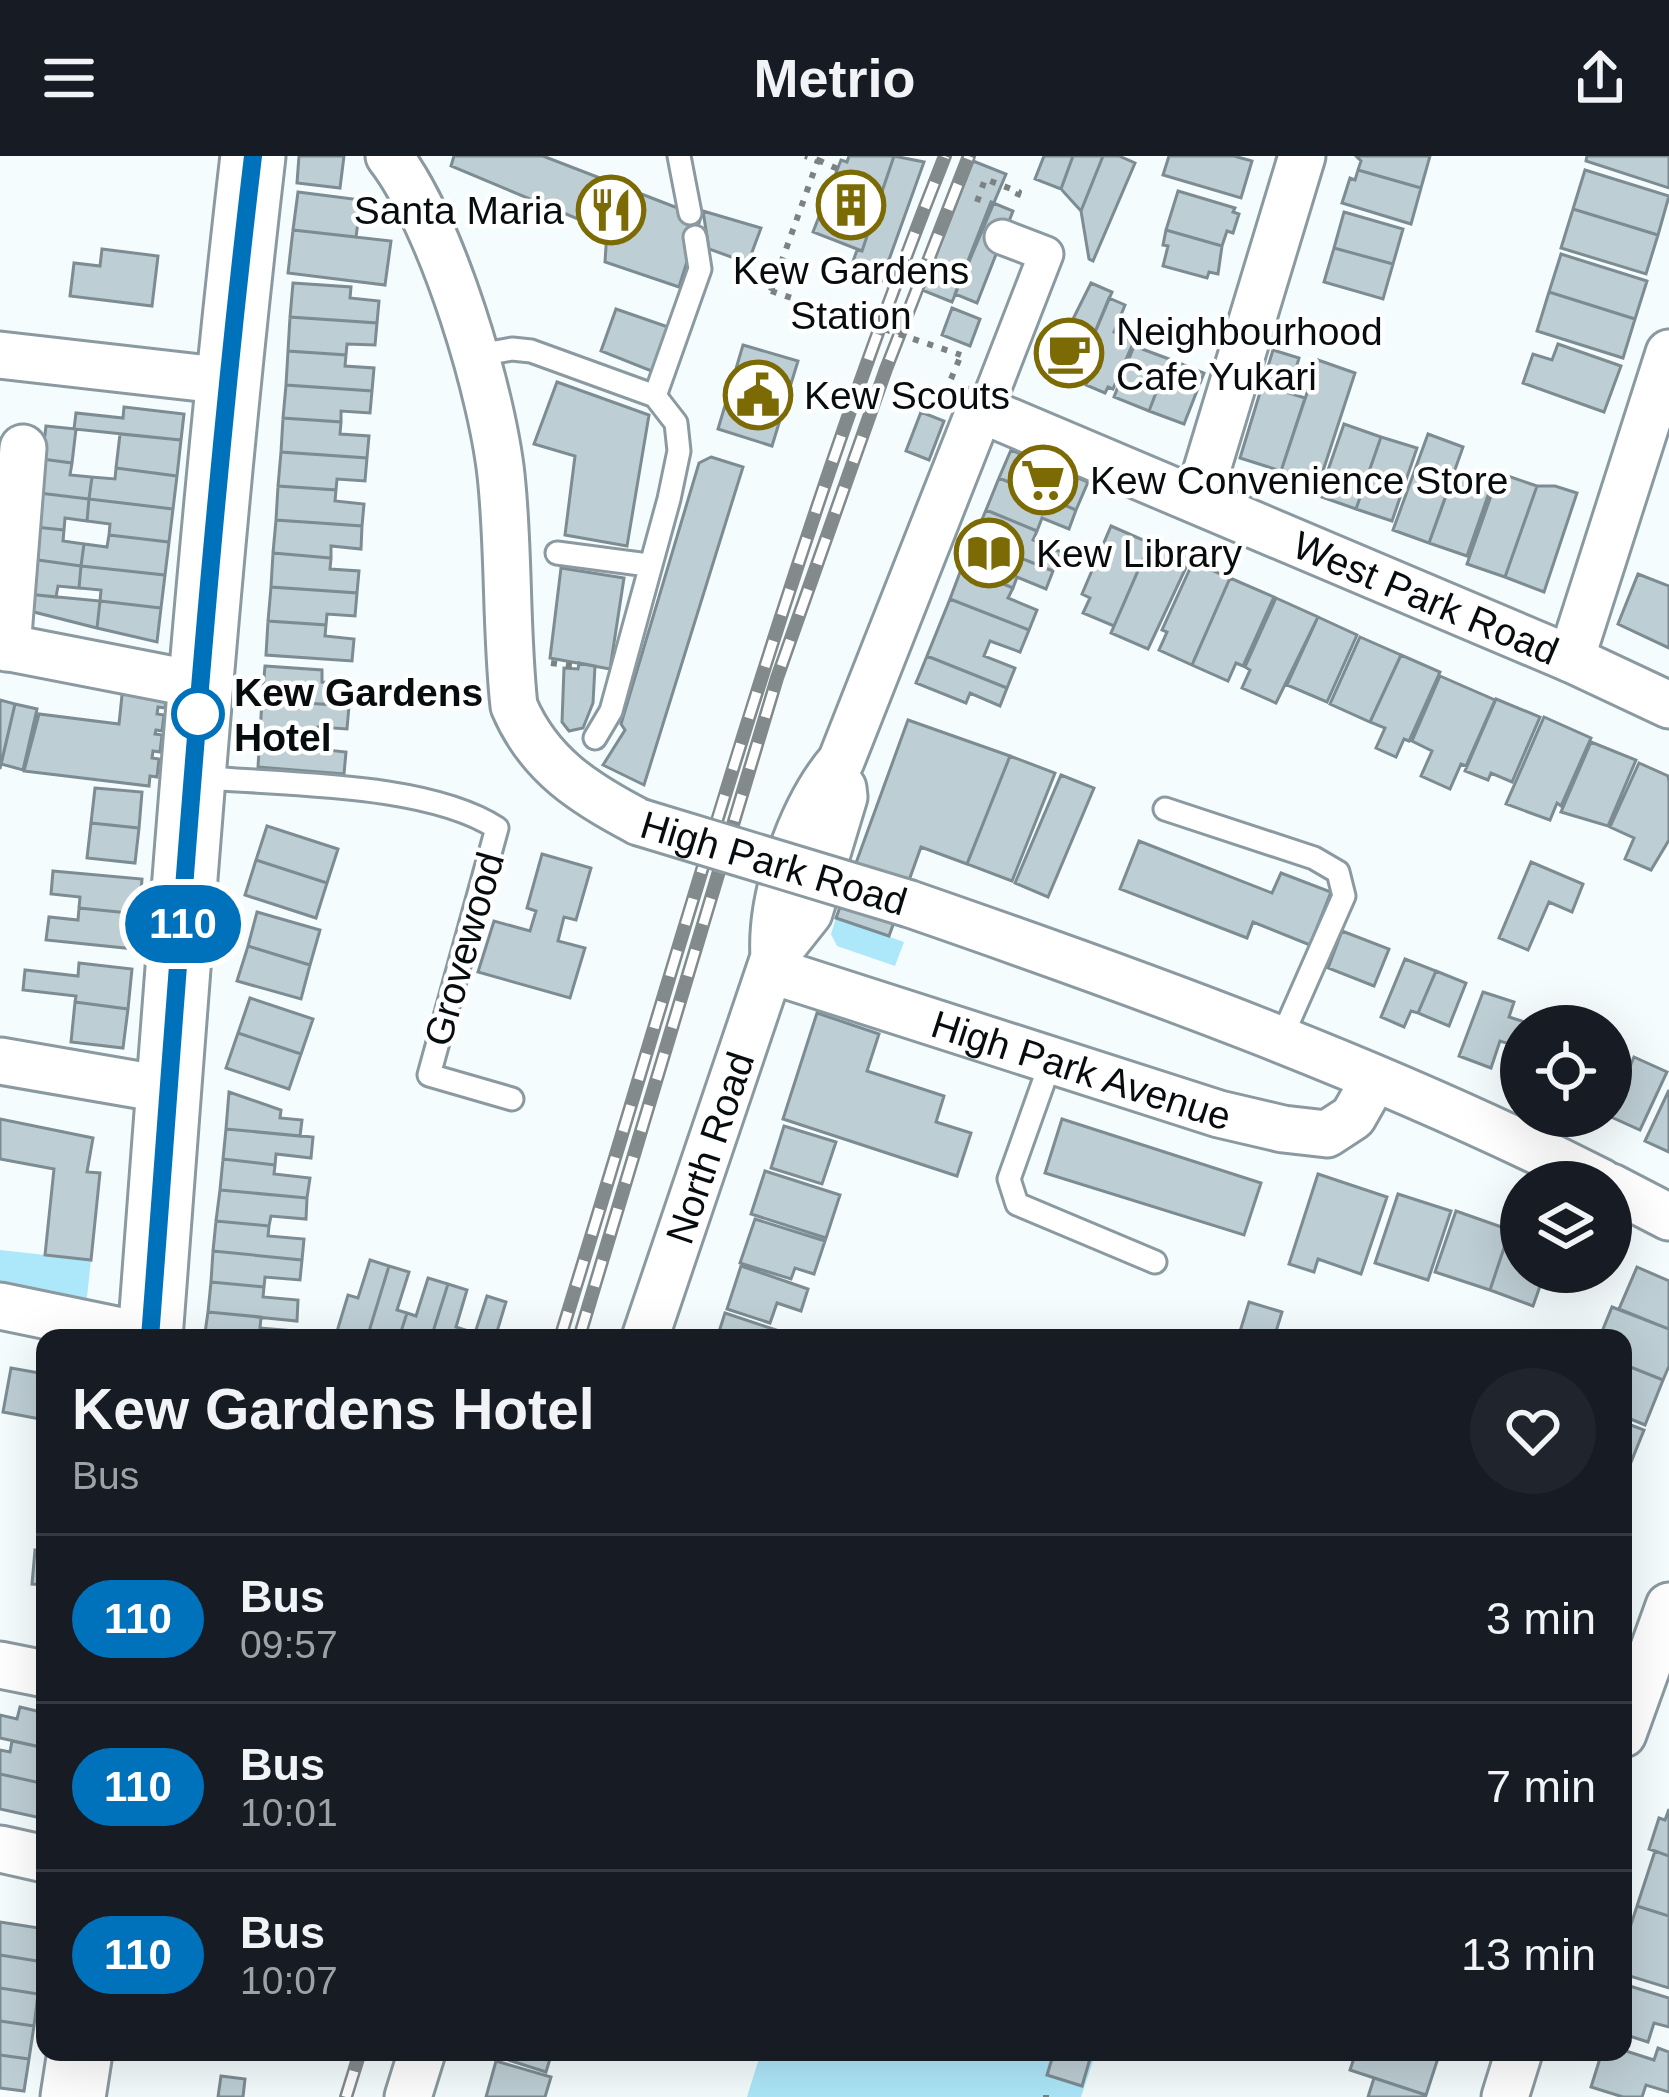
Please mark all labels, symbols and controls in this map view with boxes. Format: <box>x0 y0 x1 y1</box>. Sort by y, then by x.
icon: menu <box>36 45 102 111</box>
icon: share <box>1567 45 1633 111</box>
text: Metrio <box>754 48 916 108</box>
building icon: Kew Gardens Station <box>816 170 886 240</box>
restaurant icon: Santa Maria <box>576 175 646 245</box>
place label: Santa Maria <box>354 189 564 232</box>
place label: Kew Gardens Station <box>733 249 969 337</box>
place label: Neighbourhood Cafe Yukari <box>1116 310 1383 398</box>
cafe icon: Neighbourhood Cafe Yukari <box>1034 318 1104 388</box>
public building icon: Kew Scouts <box>723 360 793 430</box>
place label: Kew Scouts <box>804 374 1010 417</box>
supermarket icon: Kew Convenience Store <box>1008 445 1078 515</box>
place label: Kew Convenience Store <box>1090 459 1508 502</box>
library icon: Kew Library <box>954 518 1024 588</box>
street label: West Park Road <box>1287 523 1565 673</box>
place label: Kew Library <box>1036 532 1242 575</box>
place label: Kew Gardens Hotel <box>234 671 483 759</box>
marker: Kew Gardens Hotel <box>173 689 223 739</box>
street label: High Park Road <box>636 802 912 923</box>
street label: Grovewood <box>416 847 512 1051</box>
line badge: 110 <box>114 885 252 963</box>
text: 110 <box>149 900 217 947</box>
street label: High Park Avenue <box>926 1002 1235 1138</box>
map controls <box>1500 1005 1632 1293</box>
button: locate <box>1500 1005 1632 1137</box>
street label: North Road <box>657 1046 762 1249</box>
button: layers <box>1500 1161 1632 1293</box>
button: heart <box>1470 1368 1596 1494</box>
text: Kew Gardens Hotel <box>72 1377 595 1441</box>
text: Bus <box>72 1454 139 1497</box>
text: Bus <box>240 1571 325 1622</box>
text: 3 min <box>1486 1593 1596 1644</box>
text: 110 <box>104 1595 172 1642</box>
text: 09:57 <box>240 1623 338 1666</box>
text: Bus <box>240 1739 325 1790</box>
text: 7 min <box>1486 1761 1596 1812</box>
text: 110 <box>104 1763 172 1810</box>
text: 10:01 <box>240 1791 338 1834</box>
text: Bus <box>240 1907 325 1958</box>
text: 13 min <box>1461 1929 1596 1980</box>
text: 110 <box>104 1931 172 1978</box>
text: 10:07 <box>240 1959 338 2002</box>

